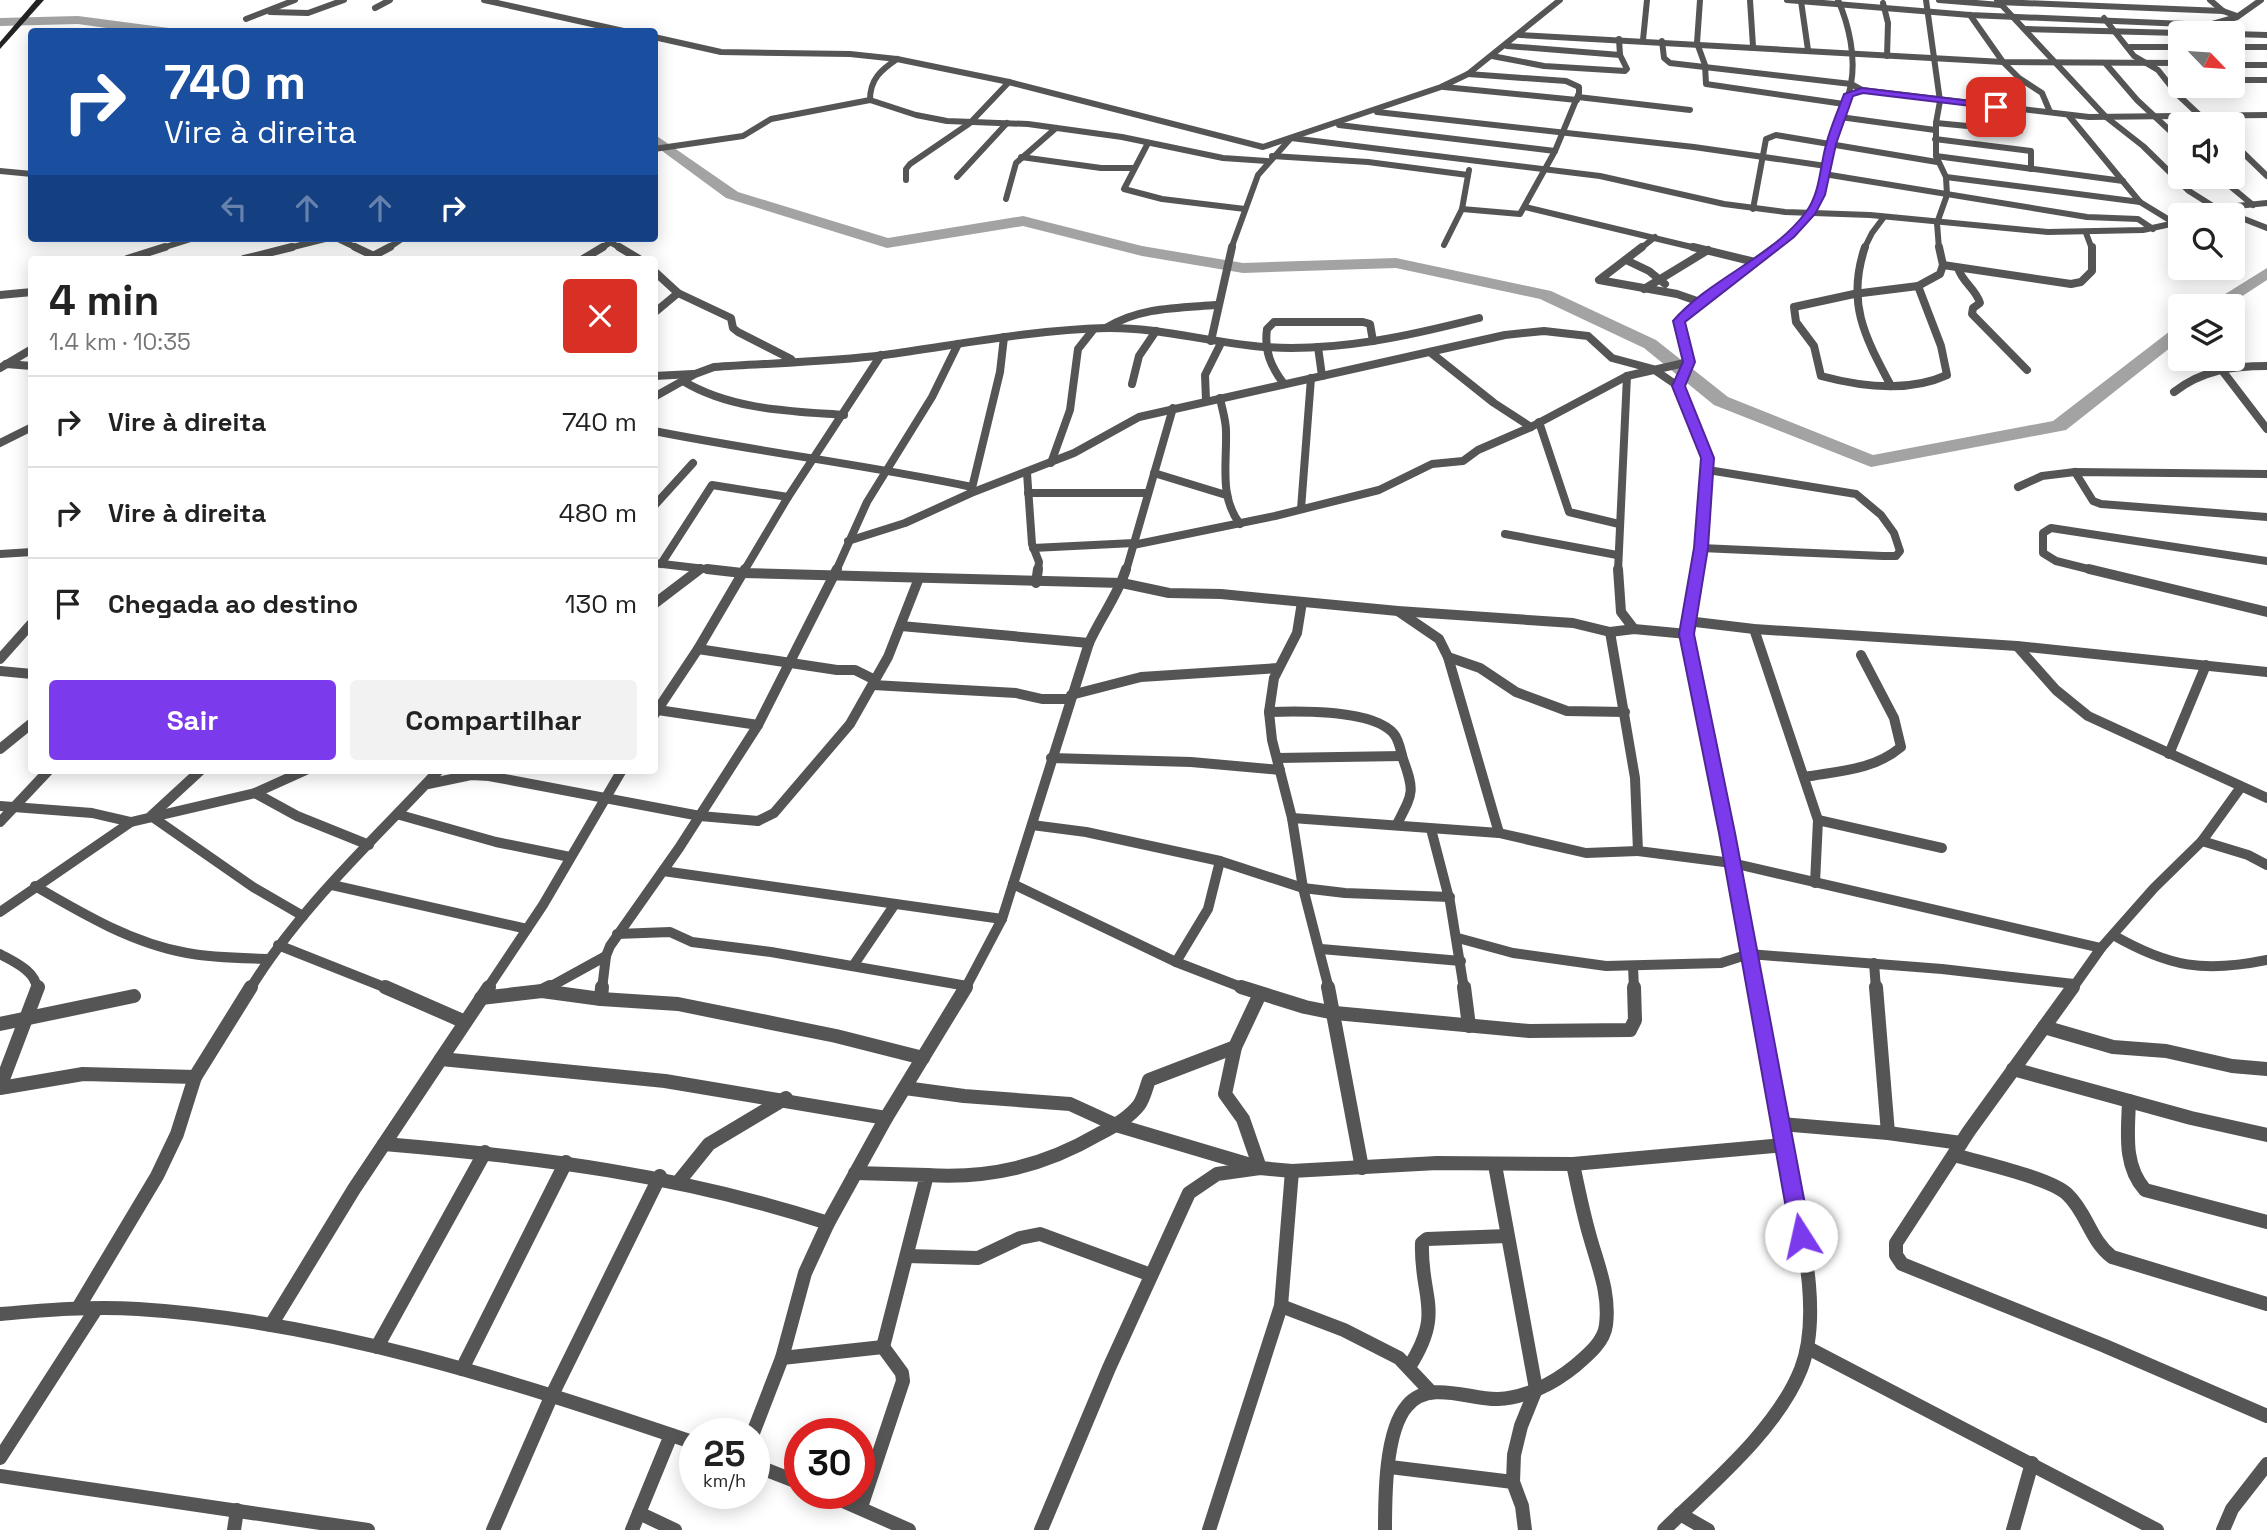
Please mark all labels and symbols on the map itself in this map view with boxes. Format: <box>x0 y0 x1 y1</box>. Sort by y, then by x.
north arrow <box>2168 21 2245 98</box>
pin <box>1966 77 2026 137</box>
position arrow <box>1764 1199 1838 1273</box>
speed limit sign: 30 <box>784 1418 875 1509</box>

